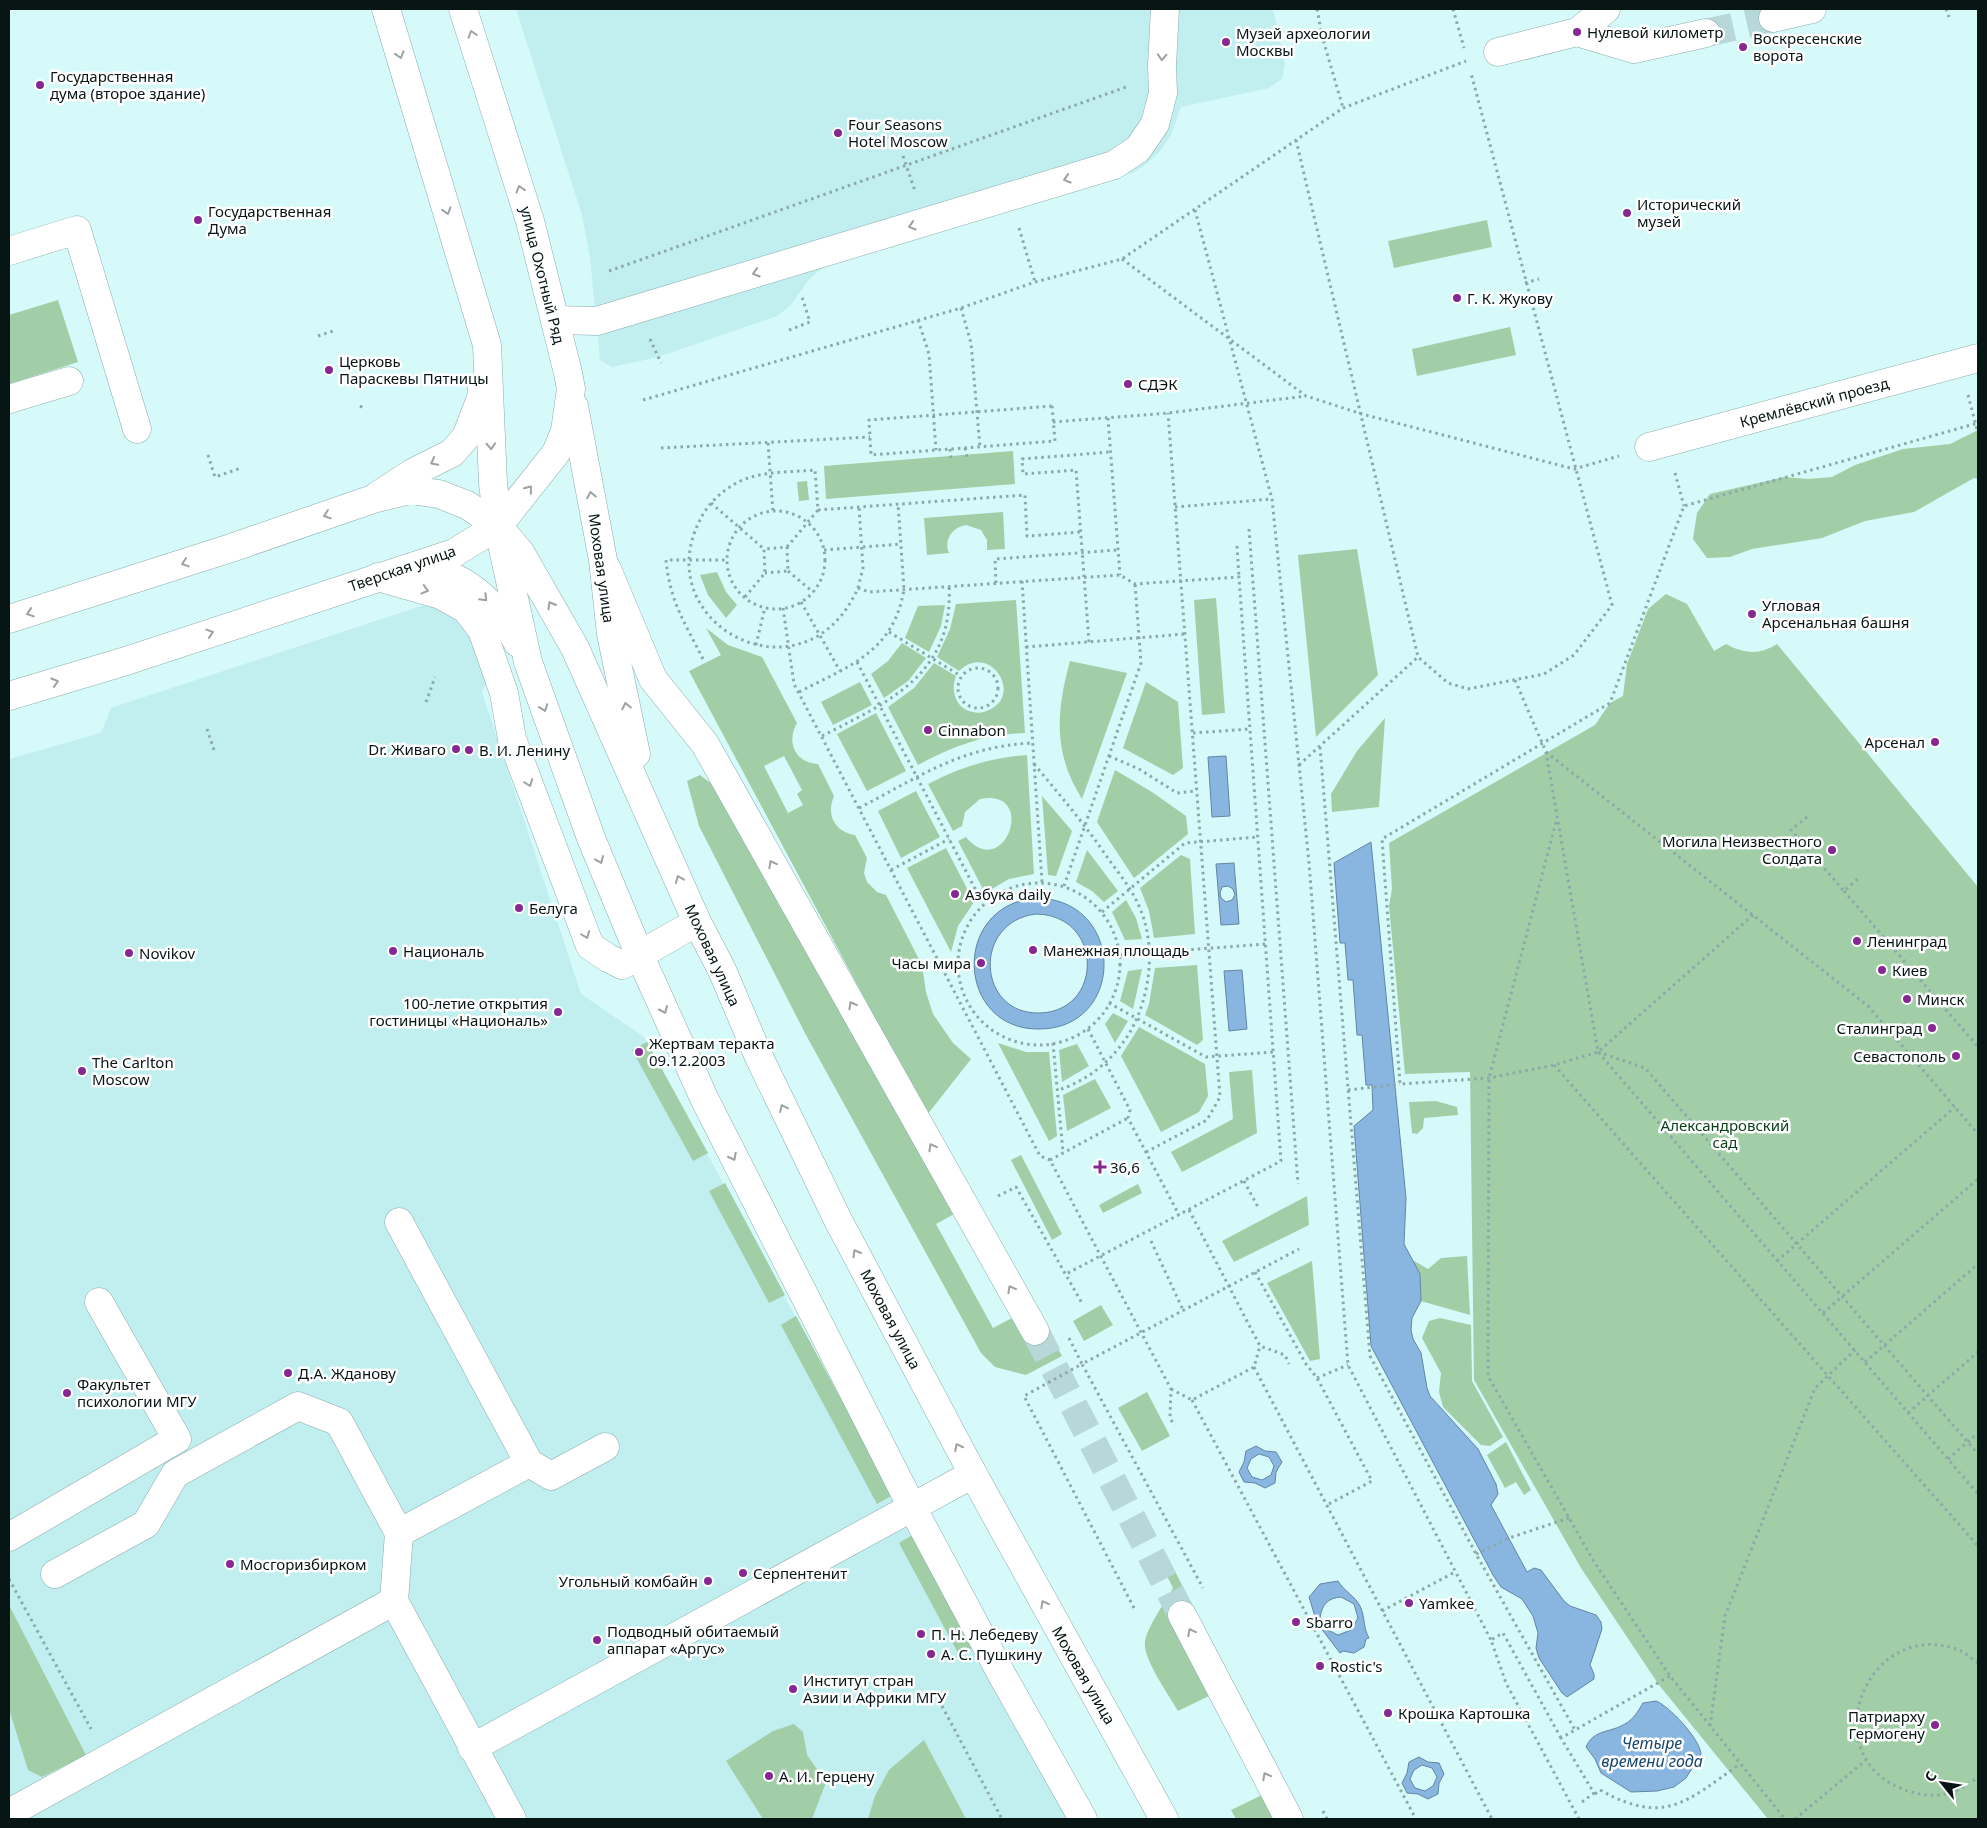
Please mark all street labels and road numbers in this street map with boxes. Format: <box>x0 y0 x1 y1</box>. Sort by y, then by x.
street label: улица Охотный Ряд <box>516 204 570 346</box>
street label: Кремлёвский проезд <box>1737 372 1891 432</box>
street label: Моховая улица <box>584 512 620 624</box>
street label: Тверская улица <box>346 540 458 596</box>
street label: Моховая улица <box>681 901 745 1009</box>
street label: Моховая улица <box>856 1266 926 1372</box>
street label: Моховая улица <box>1048 1622 1120 1728</box>

